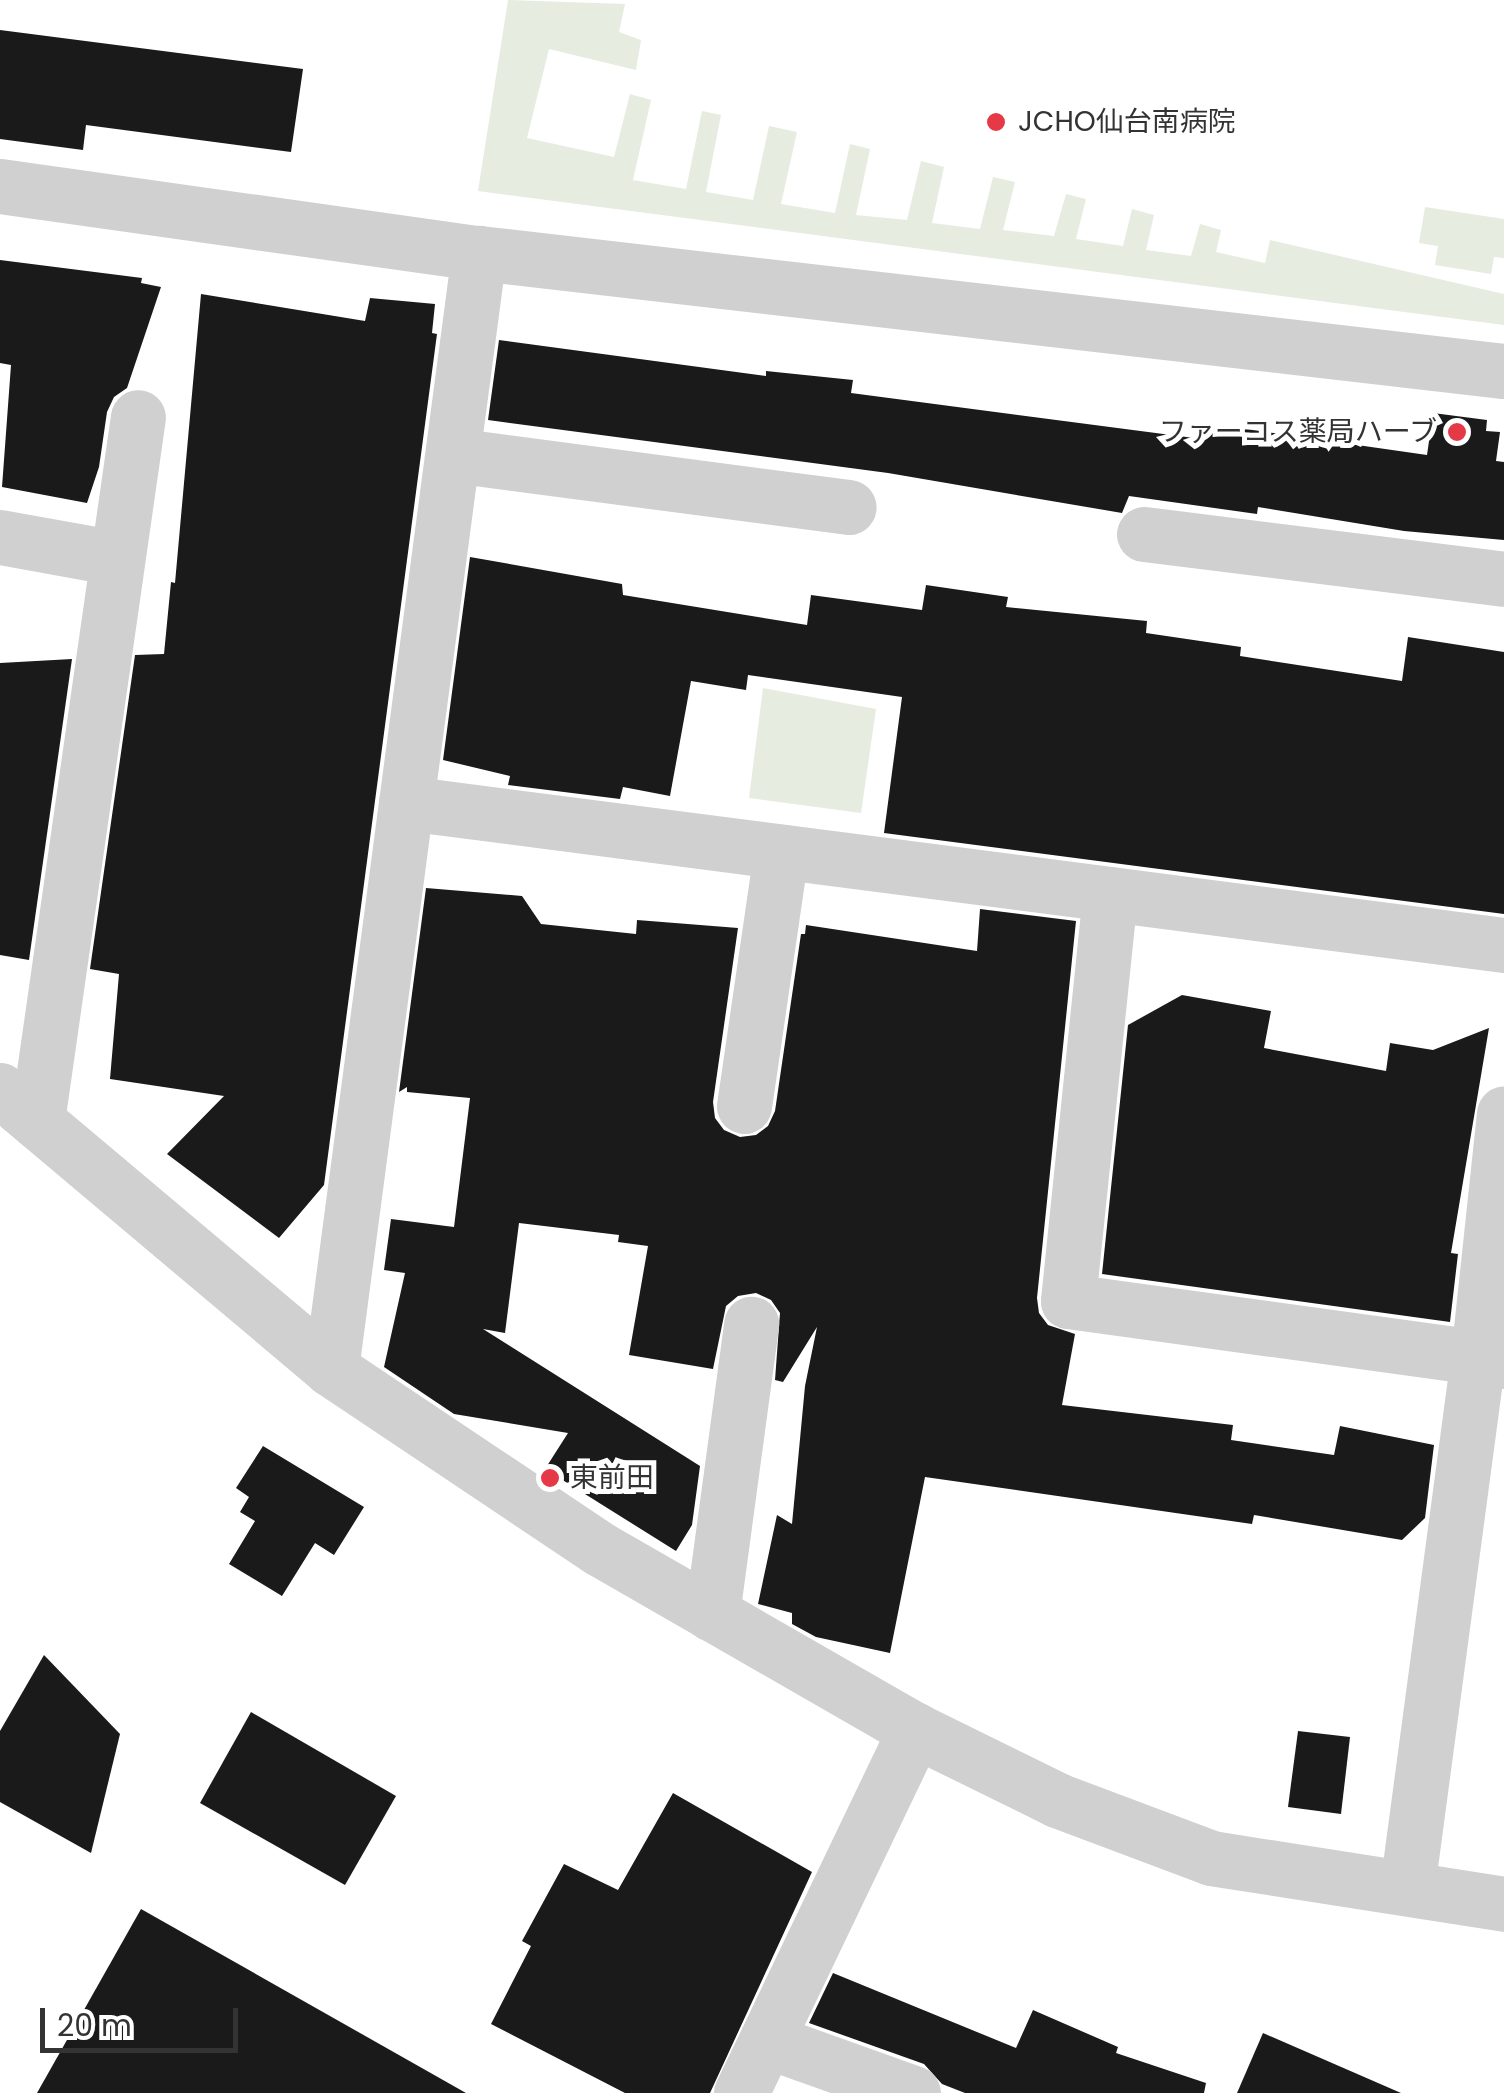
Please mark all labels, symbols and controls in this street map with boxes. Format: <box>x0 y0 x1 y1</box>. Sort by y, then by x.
place label: JCHO仙台南病院 <box>1018 105 1236 139</box>
marker: JCHO仙台南病院 <box>983 109 1009 135</box>
place label: ファーコス薬局ハーブ <box>1157 415 1437 449</box>
marker: ファーコス薬局ハーブ <box>1446 421 1468 443</box>
place label: 東前田 <box>570 1461 654 1495</box>
marker: 東前田 <box>539 1467 561 1489</box>
scale bar <box>45 1988 242 2050</box>
text: 20 m <box>57 2004 132 2047</box>

